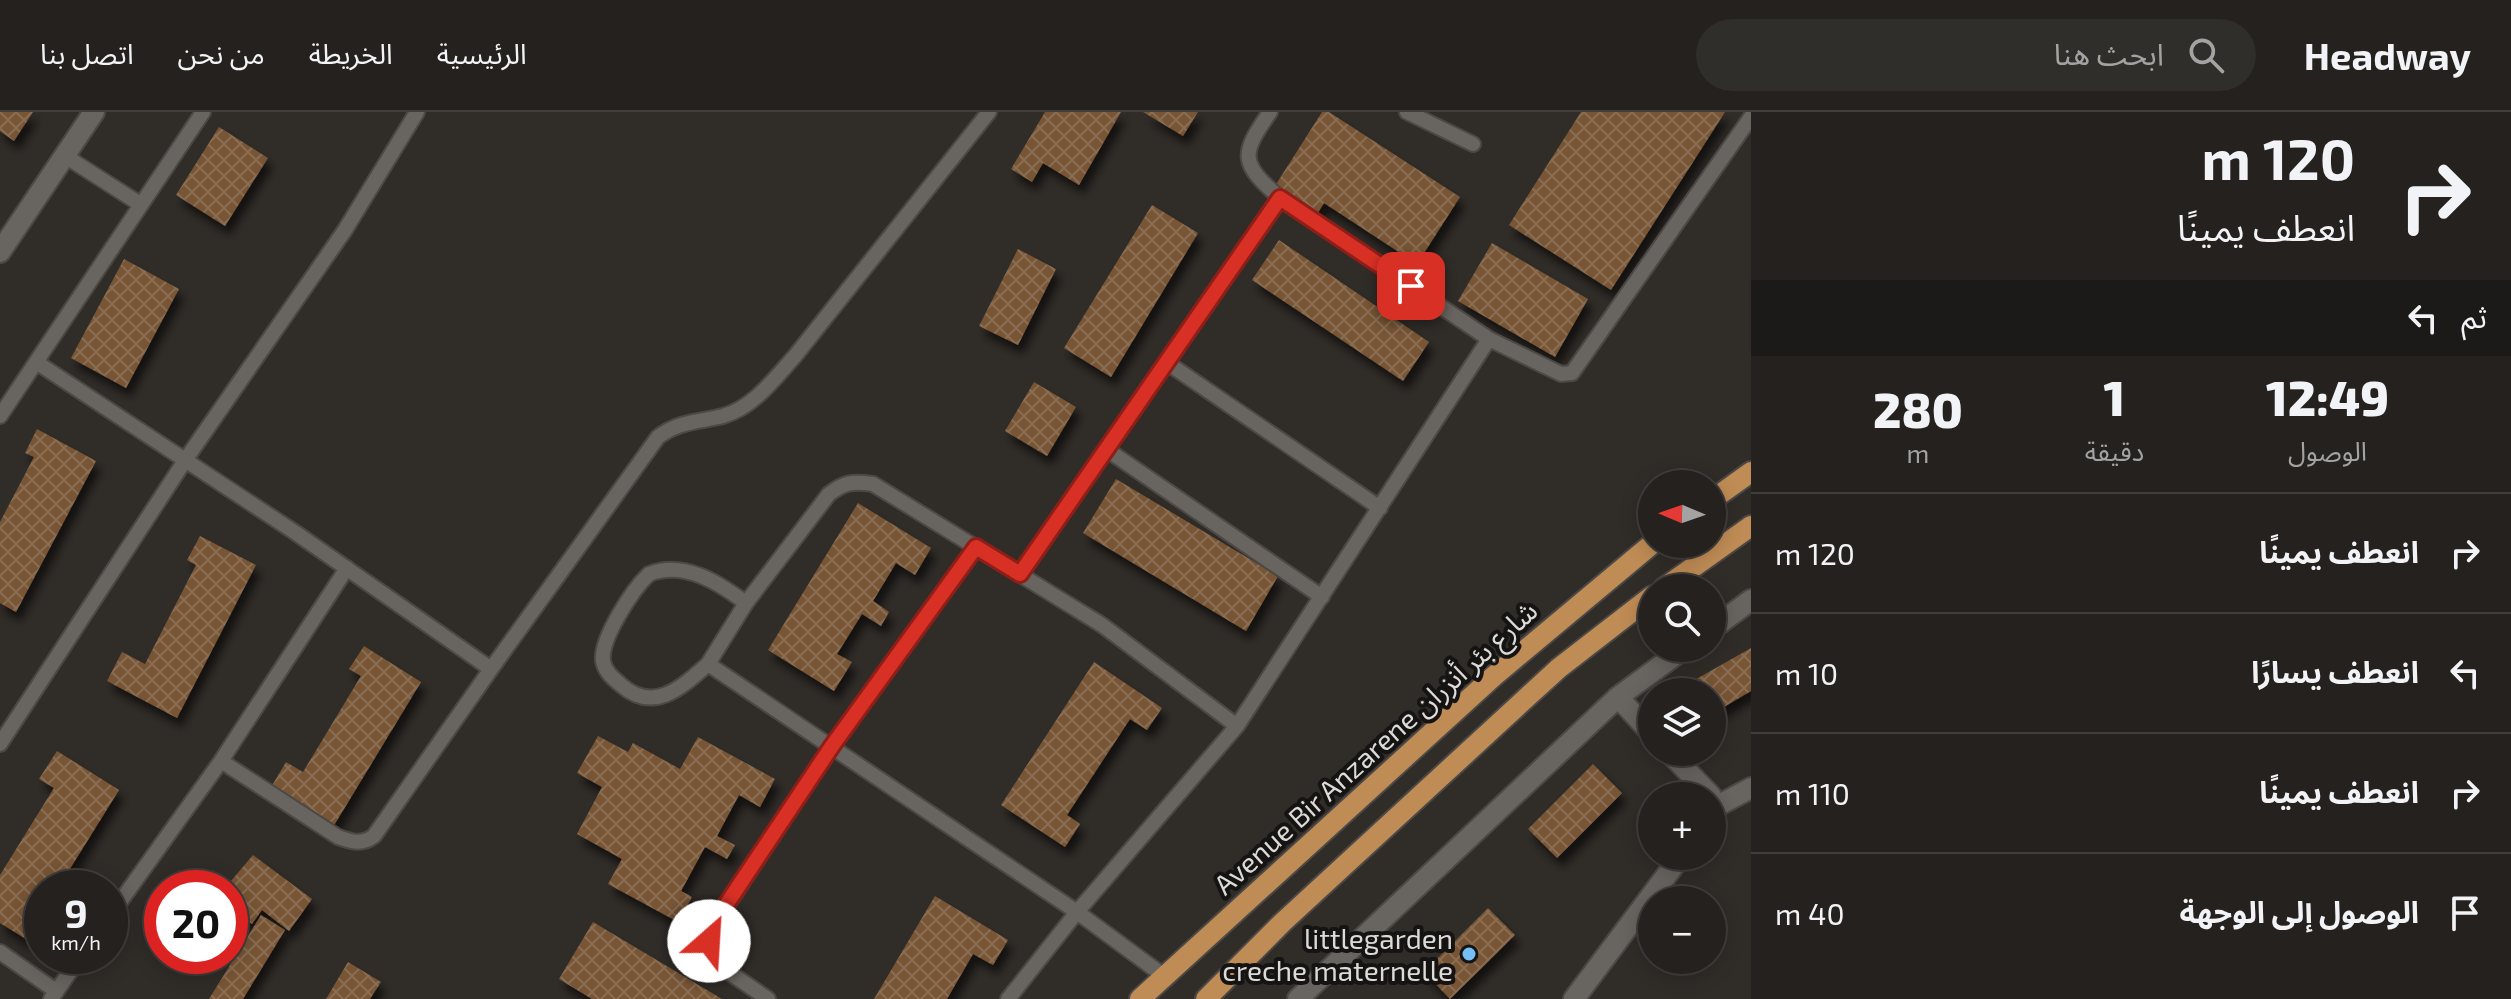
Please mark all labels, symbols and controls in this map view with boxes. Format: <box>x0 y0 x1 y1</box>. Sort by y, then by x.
search box <box>1696 19 2256 91</box>
text: Headway <box>2304 32 2471 78</box>
icon: search <box>2184 33 2228 77</box>
text: ابحث هنا <box>2054 35 2164 71</box>
text: اتصل بنا <box>40 36 134 70</box>
text: من نحن <box>178 36 265 70</box>
text: الخريطة <box>309 36 393 70</box>
text: الرئيسية <box>437 36 527 70</box>
text: 120 m <box>2201 124 2355 191</box>
icon: right <box>2383 144 2487 248</box>
text: انعطف يمينًا <box>2177 205 2355 248</box>
pin <box>1377 252 1445 320</box>
icon: arrive <box>1389 264 1433 308</box>
icon: left <box>2401 296 2445 340</box>
text: ثم <box>2461 298 2487 334</box>
text: 1 <box>2104 368 2125 426</box>
text: 12:49 <box>2266 368 2389 426</box>
text: 280 <box>1873 380 1963 438</box>
text: دقيقة <box>2085 435 2144 466</box>
text: الوصول <box>2288 435 2367 466</box>
text: m <box>1907 437 1929 468</box>
north arrow <box>1638 470 1726 558</box>
map controls <box>1638 470 1726 974</box>
icon: right <box>2443 531 2487 575</box>
text: انعطف يمينًا <box>2259 533 2419 569</box>
text: 120 m <box>1775 535 1855 571</box>
button: search <box>1638 574 1726 662</box>
street label: Avenue Bir Anzarene شارع بئر أنزران <box>1206 593 1547 905</box>
icon: left <box>2443 651 2487 695</box>
text: انعطف يسارًا <box>2251 653 2419 689</box>
text: 10 m <box>1775 655 1838 691</box>
button: layers <box>1638 678 1726 766</box>
icon: right <box>2443 771 2487 815</box>
text: انعطف يمينًا <box>2259 773 2419 809</box>
text: 110 m <box>1775 775 1850 811</box>
button: + <box>1638 782 1726 870</box>
speed limit sign: 20 <box>144 870 248 974</box>
button: − <box>1638 886 1726 974</box>
text: 9 <box>64 888 88 936</box>
icon: arrive <box>2443 891 2487 935</box>
text: الوصول إلى الوجهة <box>2180 893 2419 929</box>
text: 40 m <box>1775 895 1845 931</box>
position arrow <box>667 899 751 983</box>
place label: littlegarden creche maternelle <box>1222 921 1453 987</box>
text: km/h <box>51 930 101 954</box>
marker: littlegarden creche maternelle <box>1460 945 1478 963</box>

